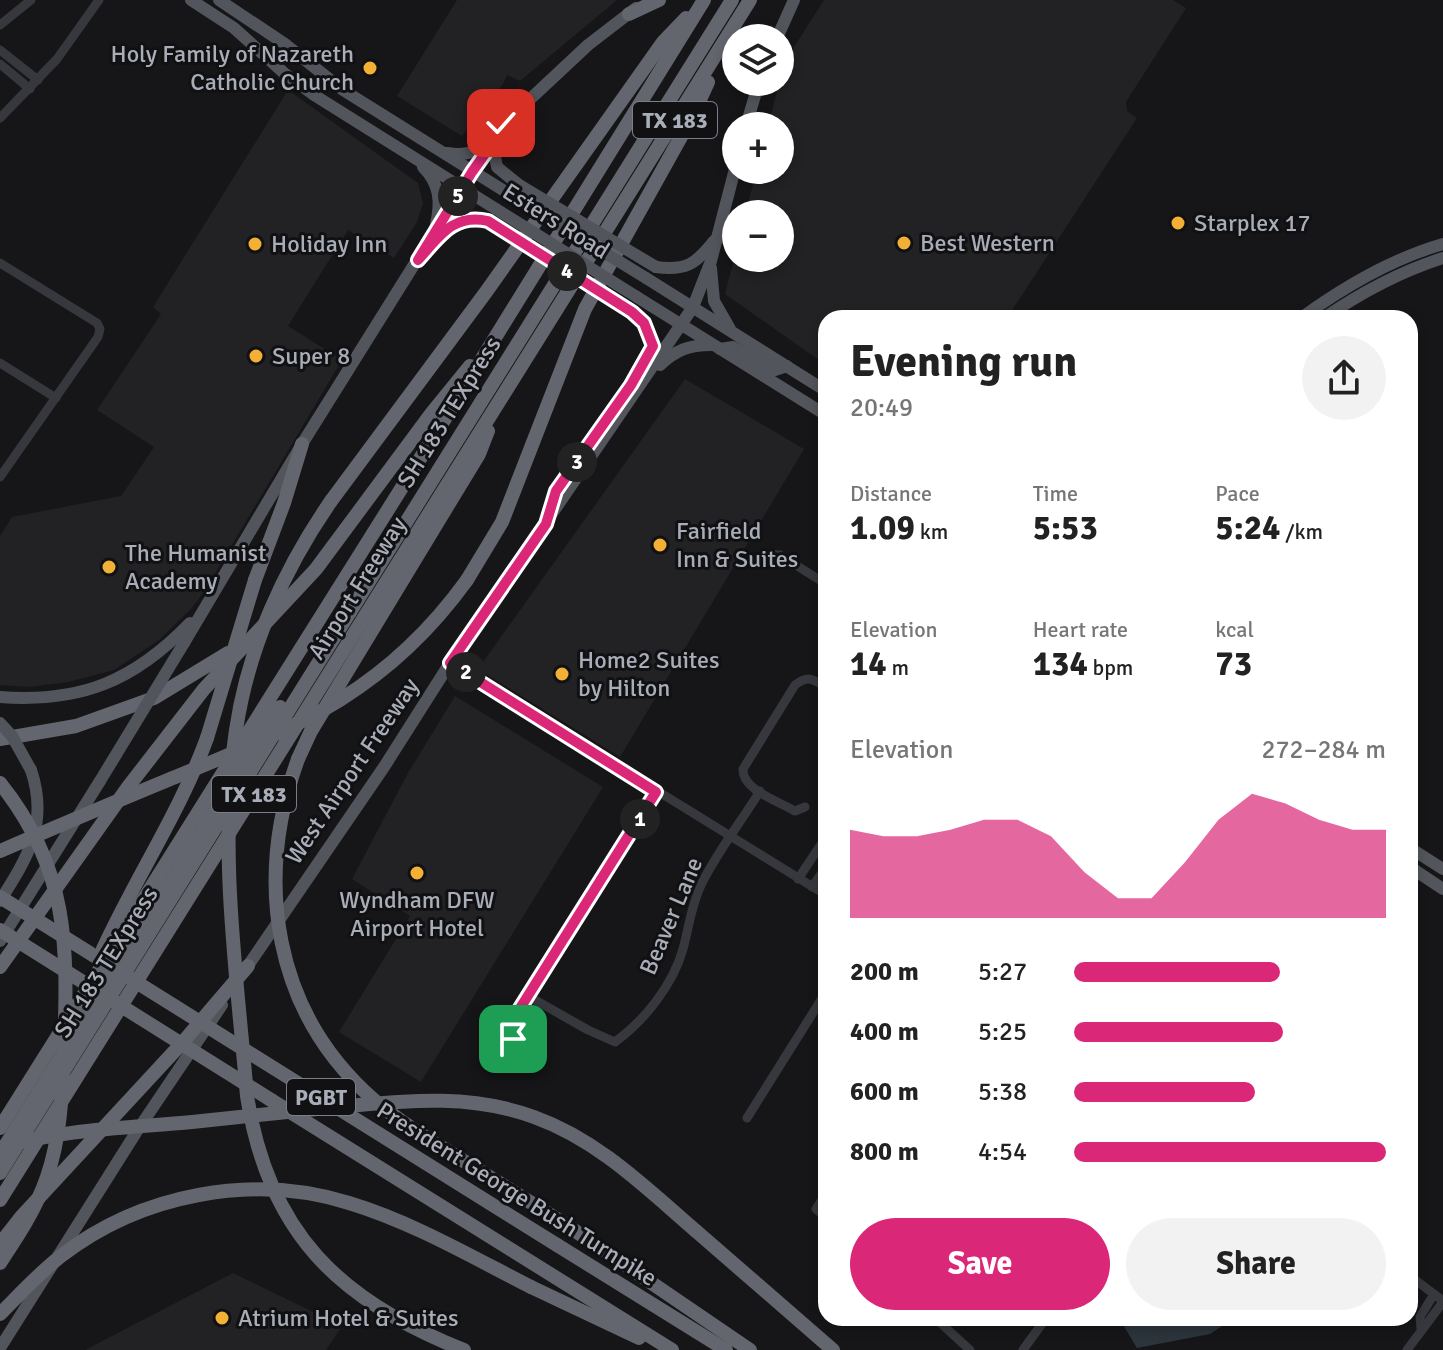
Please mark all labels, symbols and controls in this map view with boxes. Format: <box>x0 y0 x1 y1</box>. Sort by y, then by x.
map controls <box>722 24 794 272</box>
button: layers <box>722 24 794 96</box>
place label: Holy Family of Nazareth Catholic Church <box>110 39 354 97</box>
marker: Holy Family of Nazareth Catholic Church <box>361 59 379 77</box>
pin <box>467 89 535 157</box>
icon: check <box>479 101 523 145</box>
road number: TX 183 <box>633 102 717 138</box>
button: + <box>722 112 794 184</box>
pin: 5 <box>438 176 478 216</box>
street label: Esters Road <box>497 176 615 266</box>
text: 5 <box>452 182 464 209</box>
button: − <box>722 200 794 272</box>
place label: Starplex 17 <box>1194 208 1311 238</box>
marker: Starplex 17 <box>1169 214 1187 232</box>
place label: Best Western <box>920 228 1055 258</box>
place label: Holiday Inn <box>271 229 387 259</box>
marker: Best Western <box>895 234 913 252</box>
marker: Holiday Inn <box>246 235 264 253</box>
pin: 4 <box>547 251 587 291</box>
text: 4 <box>561 257 573 284</box>
street label: SH 183 TEXpress <box>391 331 507 493</box>
text: Evening run <box>850 335 1077 389</box>
button: share <box>1302 336 1386 420</box>
place label: Super 8 <box>272 341 350 371</box>
marker: Super 8 <box>247 347 265 365</box>
text: 20:49 <box>850 392 913 424</box>
pin: 3 <box>557 442 597 482</box>
text: 3 <box>571 448 583 475</box>
text: Distance <box>850 480 932 507</box>
text: Time <box>1033 480 1078 507</box>
text: Pace <box>1215 480 1260 507</box>
text: 1.09 <box>850 507 915 549</box>
text: 5:53 <box>1033 507 1098 549</box>
text: 5:24 <box>1215 507 1280 549</box>
street label: Airport Freeway <box>301 511 413 665</box>
place label: Fairfield Inn & Suites <box>676 516 798 574</box>
text: km <box>915 518 948 545</box>
text: /km <box>1280 518 1323 545</box>
marker: Fairfield Inn & Suites <box>651 536 669 554</box>
place label: The Humanist Academy <box>125 538 266 596</box>
marker: The Humanist Academy <box>100 558 118 576</box>
text: Elevation <box>850 616 938 643</box>
text: Heart rate <box>1033 616 1128 643</box>
text: kcal <box>1215 616 1254 643</box>
text: 14 <box>850 643 887 685</box>
text: 134 <box>1033 643 1088 685</box>
text: 73 <box>1215 643 1252 685</box>
place label: Home2 Suites by Hilton <box>578 645 720 703</box>
pin: 2 <box>446 652 486 692</box>
text: m <box>887 654 909 681</box>
text: bpm <box>1088 654 1133 681</box>
text: 2 <box>460 658 472 685</box>
marker: Home2 Suites by Hilton <box>553 665 571 683</box>
street label: West Airport Freeway <box>279 672 425 870</box>
text: Elevation <box>850 734 954 766</box>
text: 272–284 m <box>1262 734 1386 766</box>
road number: TX 183 <box>212 776 296 812</box>
pin: 1 <box>620 799 660 839</box>
text: 1 <box>634 805 646 832</box>
street label: Beaver Lane <box>633 853 709 979</box>
marker: Wyndham DFW Airport Hotel <box>408 864 426 882</box>
street label: SH 183 TEXpress <box>48 881 164 1043</box>
place label: Wyndham DFW Airport Hotel <box>339 885 495 943</box>
text: 200 m <box>850 956 919 988</box>
text: 5:27 <box>978 956 1027 988</box>
pin <box>479 1005 547 1073</box>
text: 400 m <box>850 1016 919 1048</box>
text: 5:25 <box>978 1016 1027 1048</box>
icon: arrive <box>491 1017 535 1061</box>
text: 600 m <box>850 1076 919 1108</box>
text: 5:38 <box>978 1076 1027 1108</box>
road number: PGBT <box>287 1079 355 1115</box>
street label: President George Bush Turnpike <box>371 1095 663 1293</box>
text: 800 m <box>850 1136 919 1168</box>
text: 4:54 <box>978 1136 1027 1168</box>
button: Save <box>850 1218 1110 1310</box>
button: Share <box>1126 1218 1386 1310</box>
place label: Atrium Hotel & Suites <box>238 1303 459 1333</box>
marker: Atrium Hotel & Suites <box>213 1309 231 1327</box>

